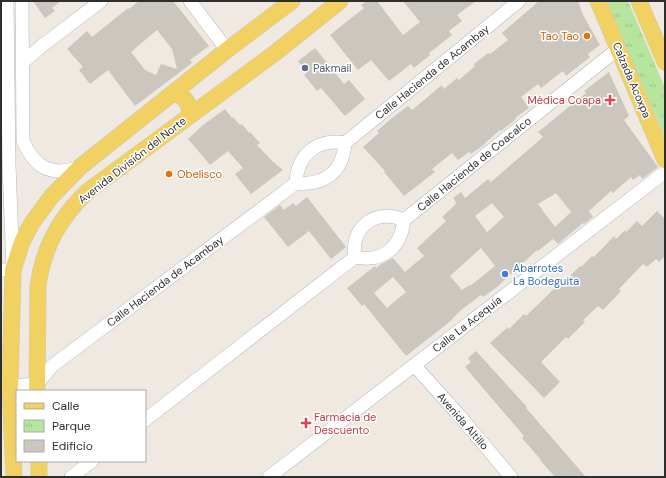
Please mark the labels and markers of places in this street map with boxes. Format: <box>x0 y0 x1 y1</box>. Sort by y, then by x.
place label: Tao Tao <box>540 29 579 43</box>
marker: Tao Tao <box>582 31 592 41</box>
place label: Pakmail <box>313 61 352 75</box>
marker: Pakmail <box>300 63 310 73</box>
place label: Médica Coapa <box>527 93 601 107</box>
marker: Médica Coapa <box>604 94 616 106</box>
place label: Obelisco <box>177 167 222 181</box>
marker: Obelisco <box>164 169 174 179</box>
place label: Abarrotes La Bodeguita <box>513 261 579 288</box>
marker: Abarrotes La Bodeguita <box>500 269 510 279</box>
place label: Farmacia de Descuento <box>314 410 376 437</box>
marker: Farmacia de Descuento <box>301 418 311 428</box>

